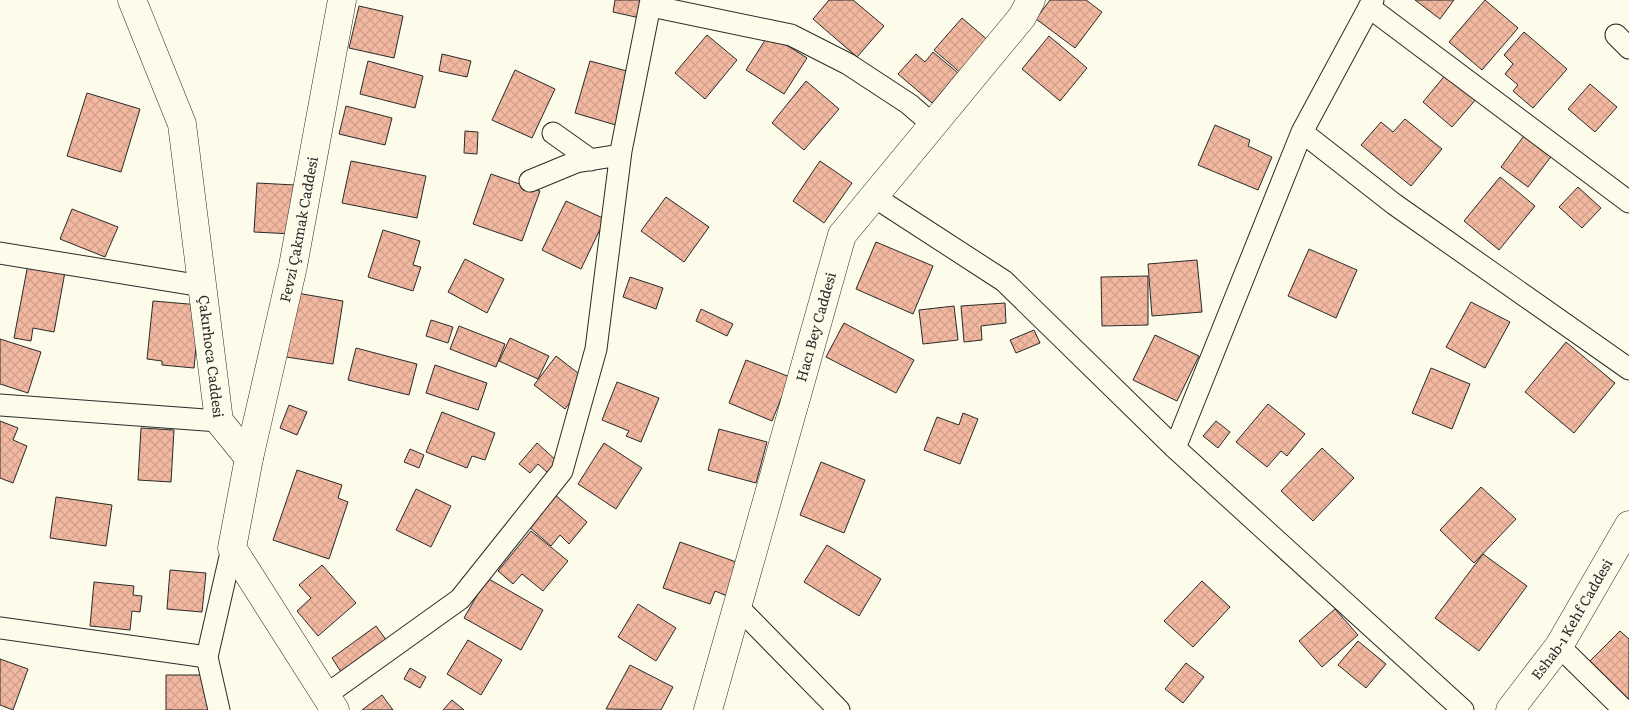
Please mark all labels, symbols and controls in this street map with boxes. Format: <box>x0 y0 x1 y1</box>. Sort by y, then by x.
street label: Fevzi Çakmak Caddesi <box>274 155 322 304</box>
street label: Hacı Bey Caddesi <box>790 269 840 384</box>
street label: Çakırhoca Caddesi <box>194 294 230 419</box>
street label: Eshab-ı Kehf Caddesi <box>1526 554 1617 684</box>

